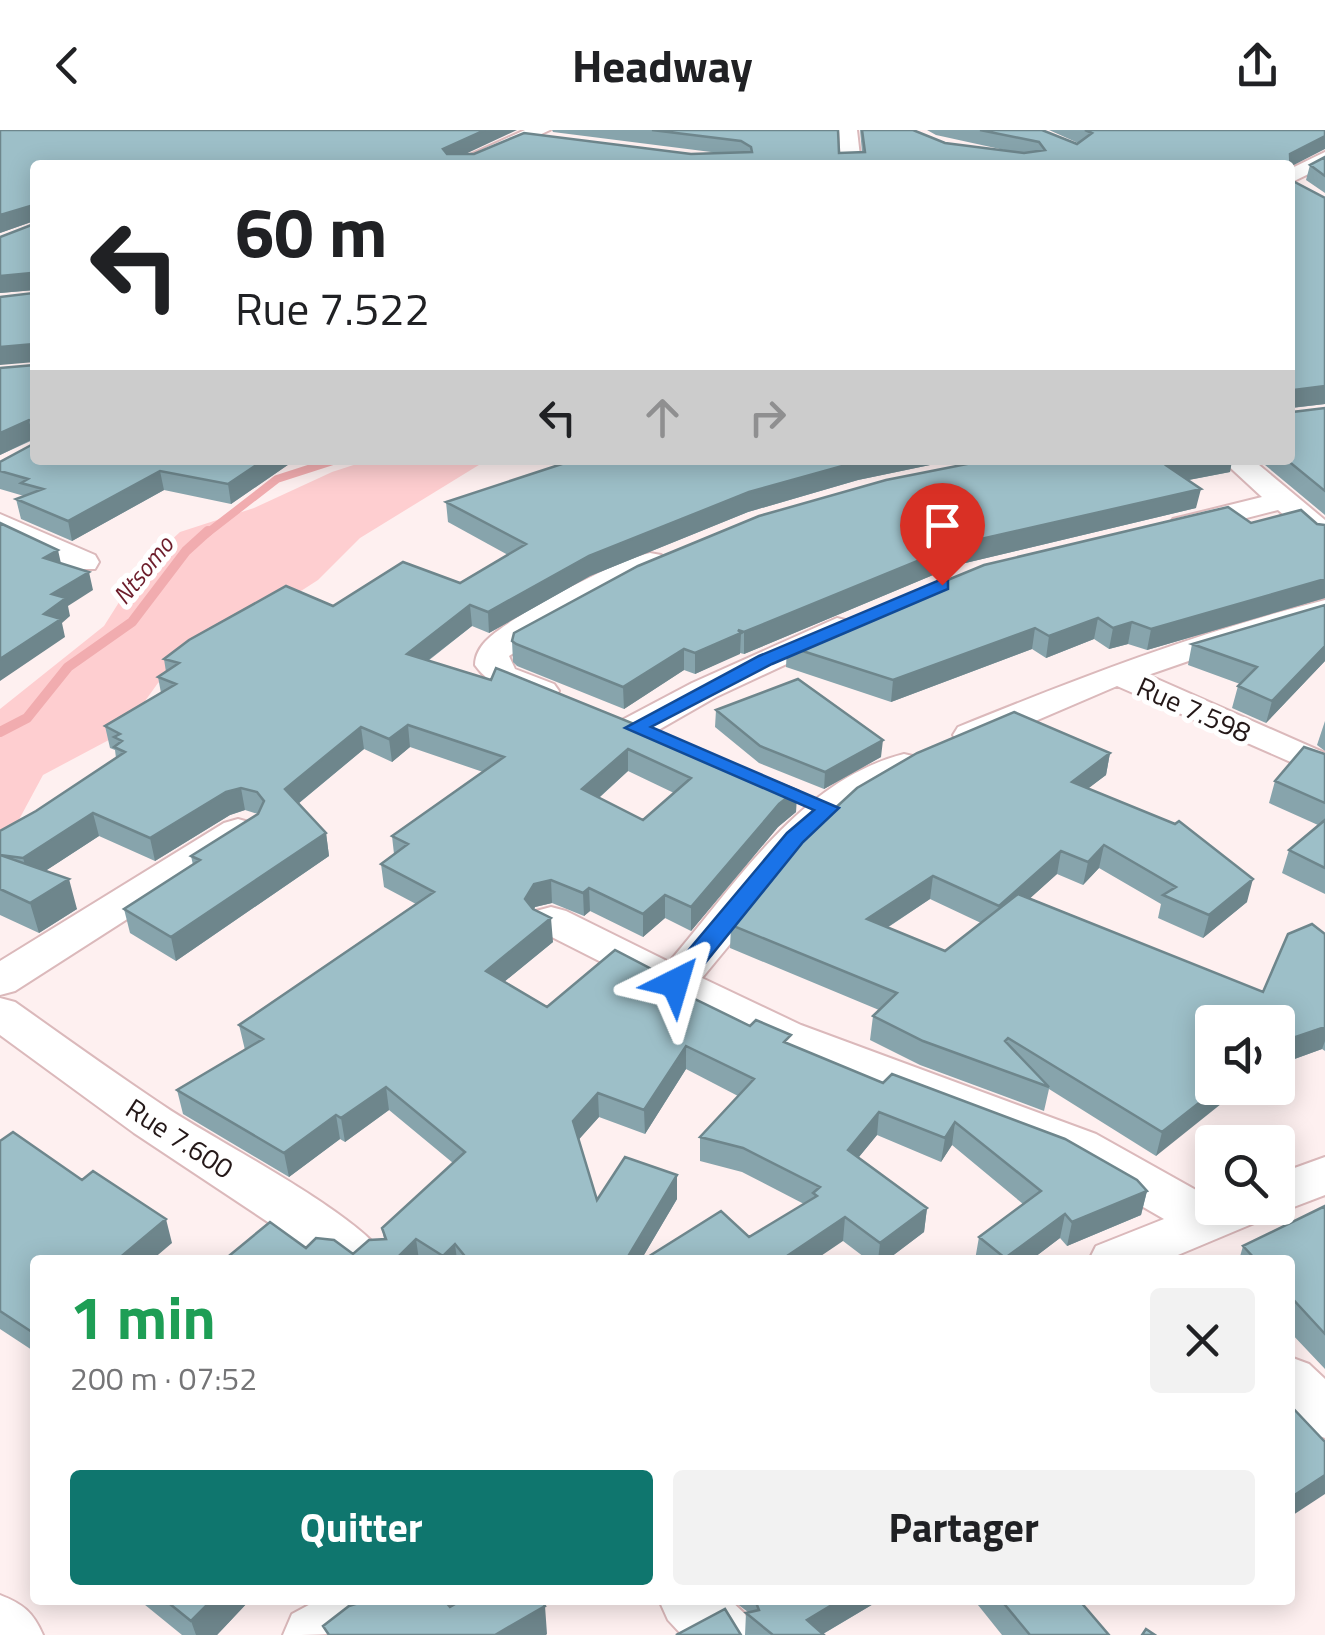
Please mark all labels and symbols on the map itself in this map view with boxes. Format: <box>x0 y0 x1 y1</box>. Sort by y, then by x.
pin <box>900 483 985 586</box>
water label: Ntsomo <box>104 527 183 612</box>
street label: Rue 7.598 <box>1130 665 1258 753</box>
position arrow <box>623 931 727 1035</box>
street label: Rue 7.600 <box>118 1087 242 1189</box>

